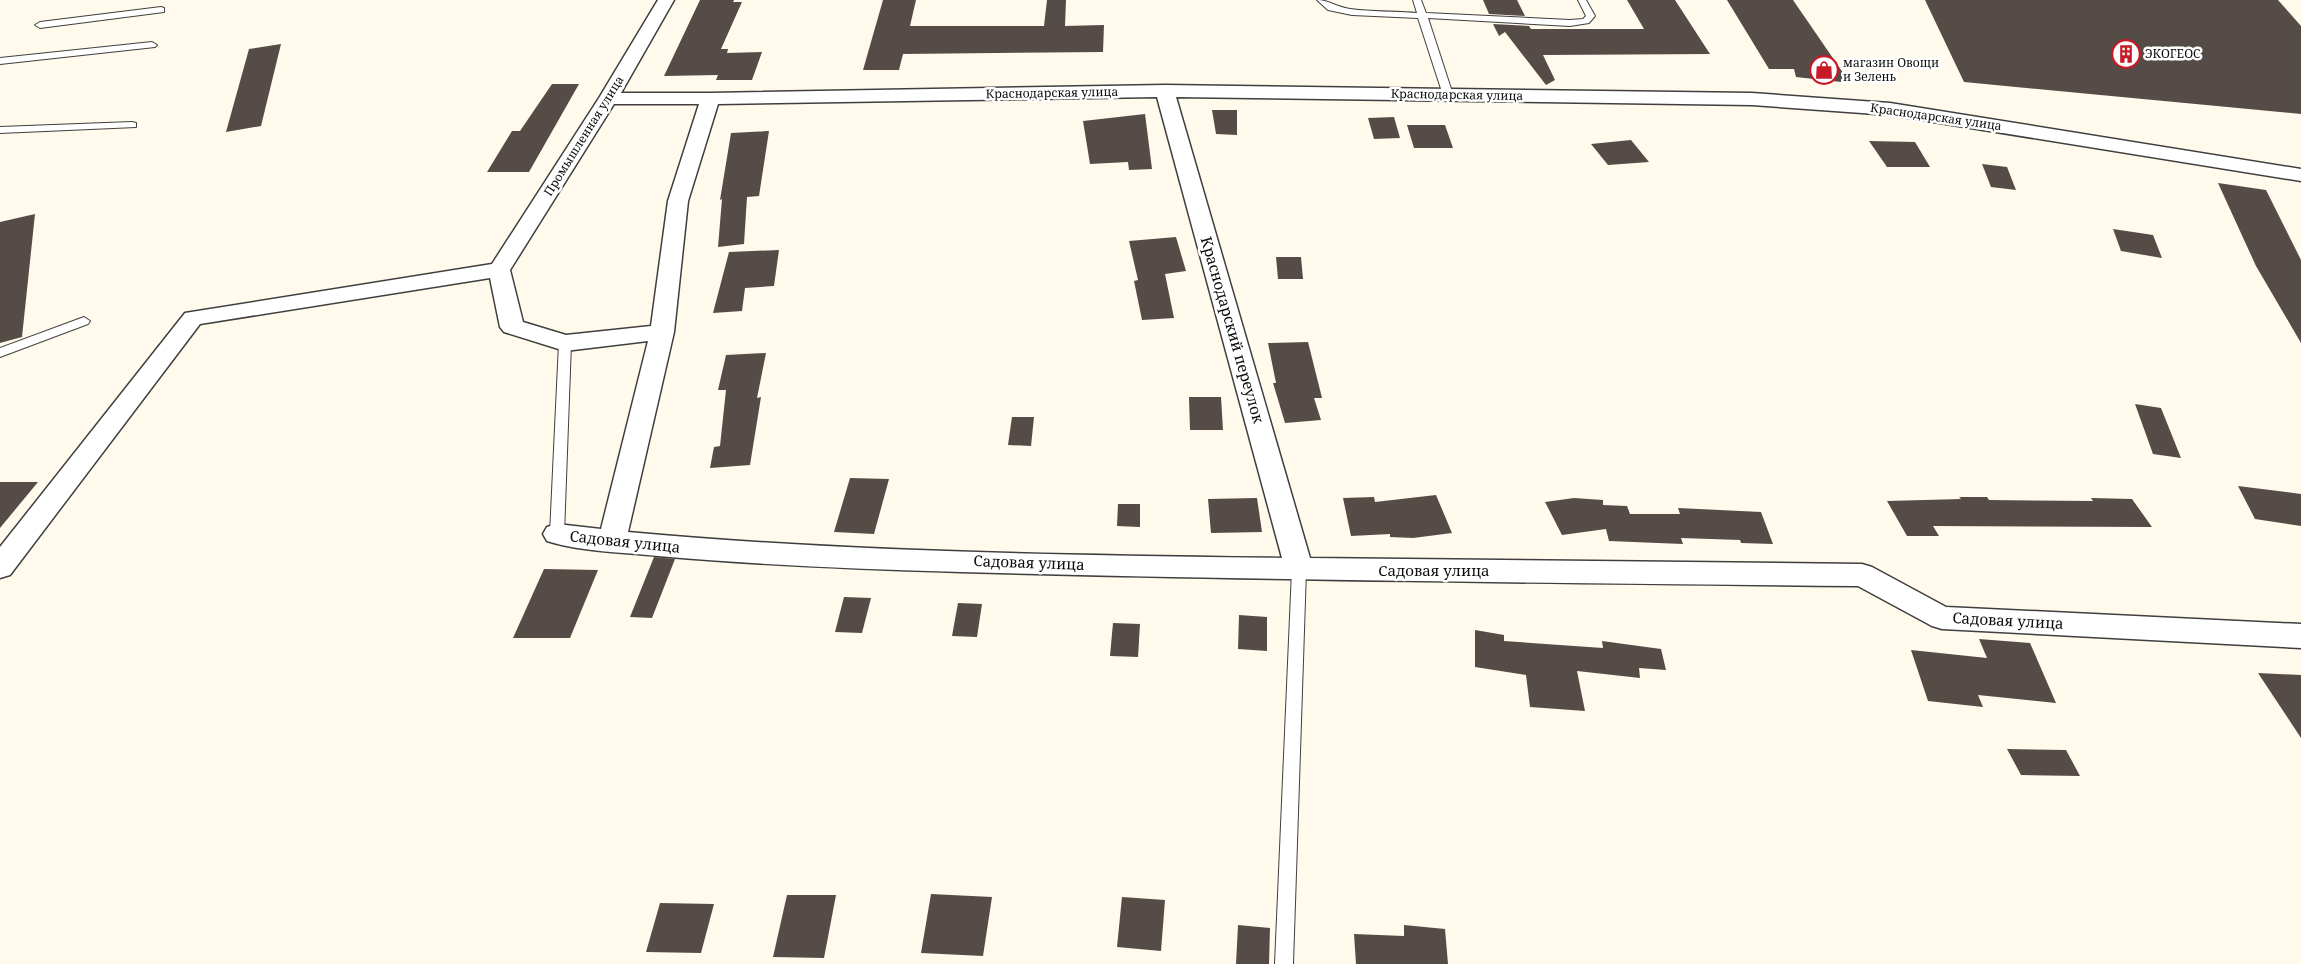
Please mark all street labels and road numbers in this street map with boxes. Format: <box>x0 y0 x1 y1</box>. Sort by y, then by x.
street label: Промышленная улица <box>540 72 628 199</box>
street label: Краснодарская улица <box>986 83 1119 102</box>
street label: Краснодарская улица <box>1391 85 1524 104</box>
street label: Краснодарская улица <box>1869 99 2003 134</box>
street label: Краснодарский переулок <box>1197 234 1269 425</box>
street label: Садовая улица <box>569 525 681 557</box>
street label: Садовая улица <box>973 550 1085 574</box>
street label: Садовая улица <box>1378 560 1490 580</box>
street label: Садовая улица <box>1952 607 2064 633</box>

